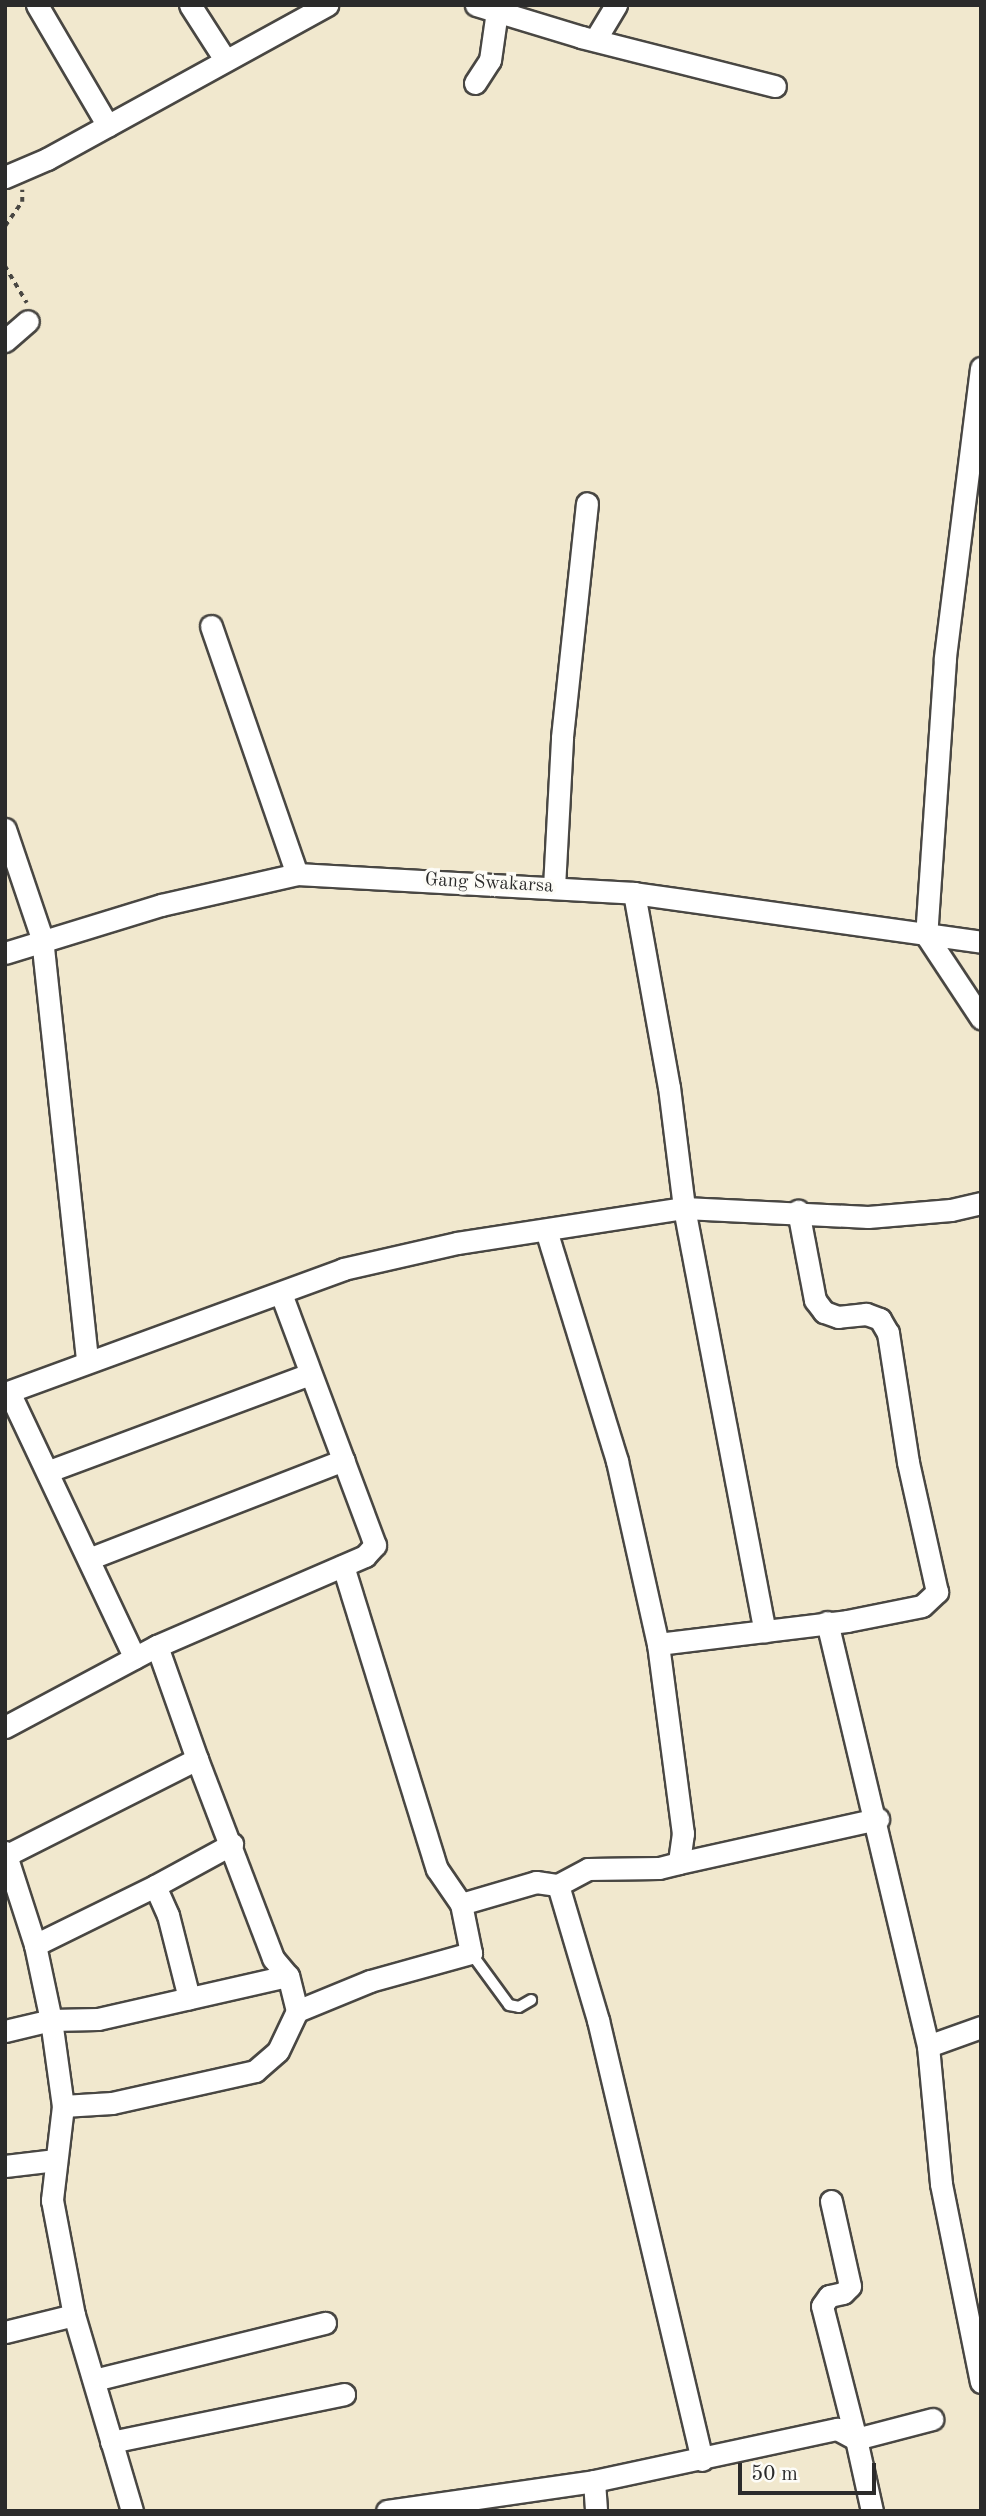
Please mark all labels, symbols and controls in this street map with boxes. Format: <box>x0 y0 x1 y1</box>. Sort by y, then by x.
street label: Gang Swakarsa <box>424 869 554 899</box>
scale bar <box>741 2450 879 2494</box>
text: 50 m <box>751 2464 798 2485</box>

